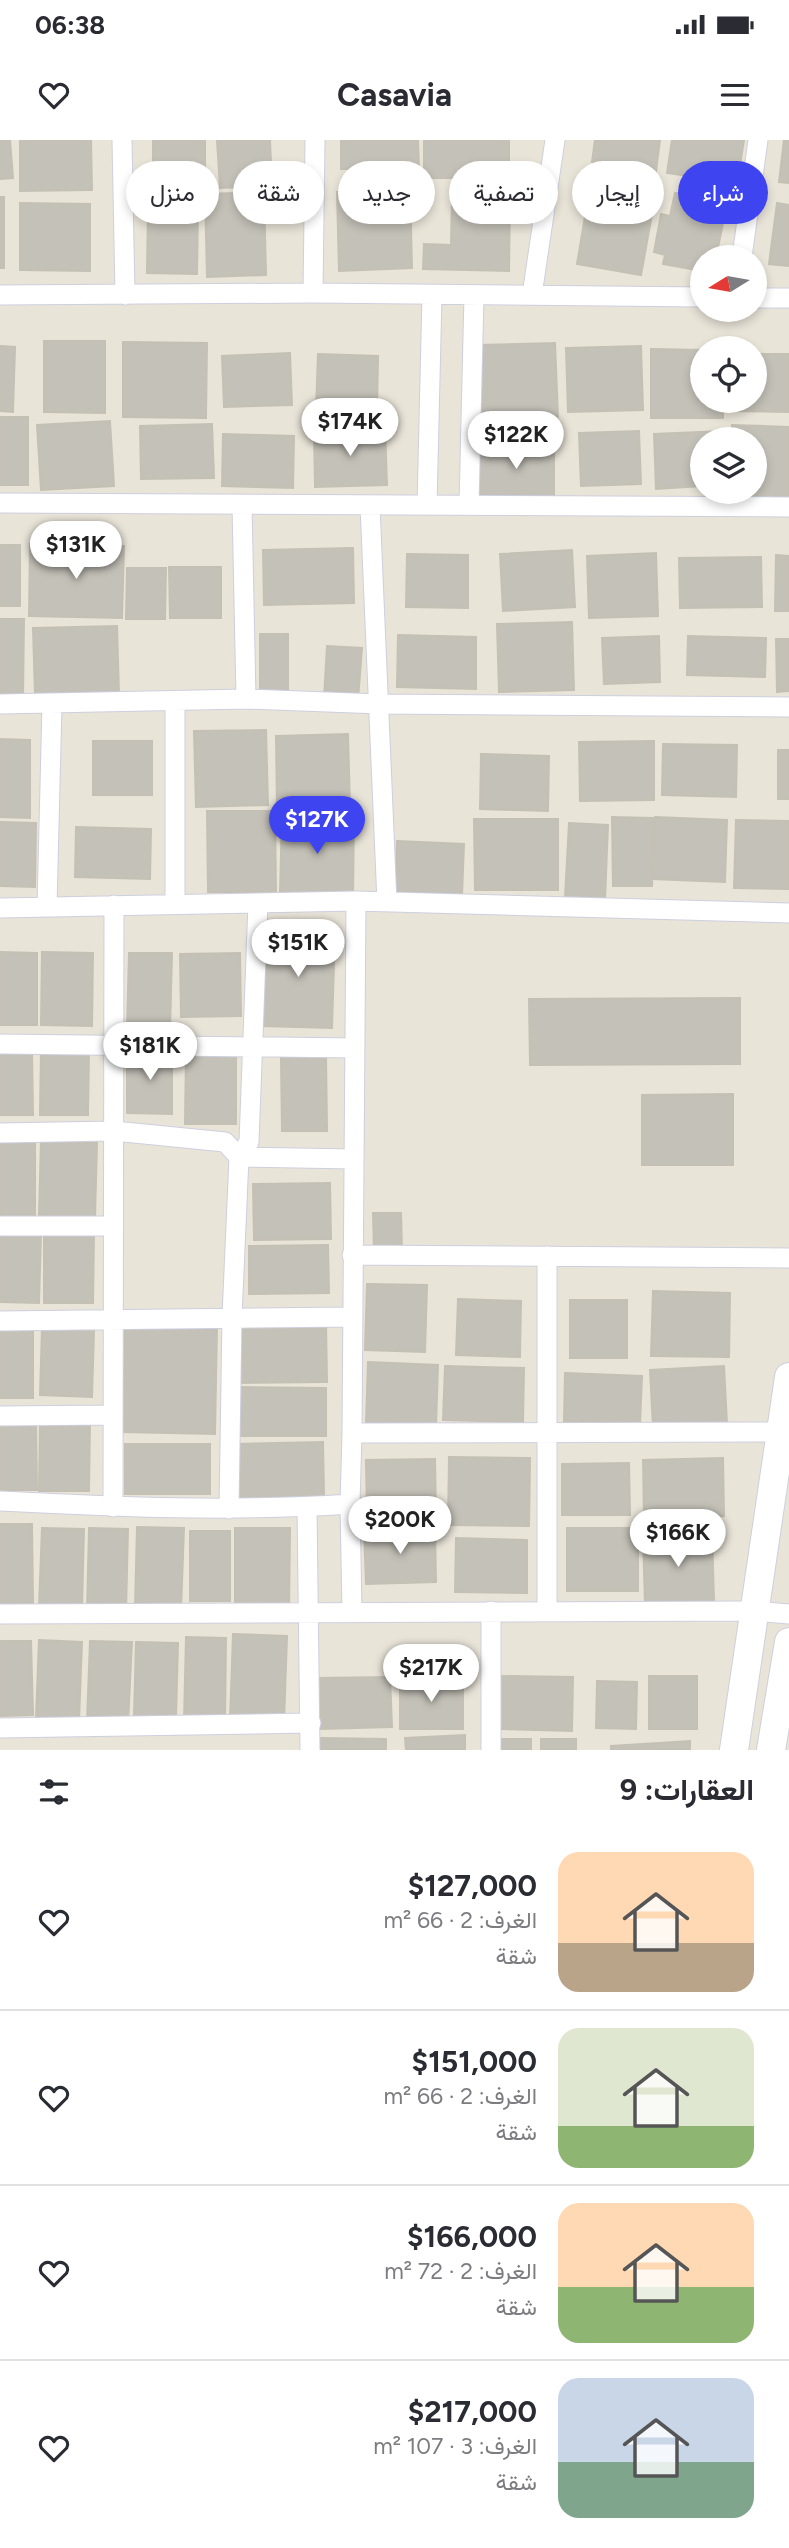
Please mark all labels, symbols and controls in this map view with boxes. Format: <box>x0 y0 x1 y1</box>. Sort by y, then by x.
text: 06:38 <box>35 9 105 41</box>
icon: heart <box>35 76 73 114</box>
text: Casavia <box>337 76 452 114</box>
icon: menu <box>716 76 754 114</box>
chip: منزل <box>126 161 219 224</box>
chip: شقة <box>233 161 324 224</box>
chip: جديد <box>338 161 435 224</box>
chip: تصفية <box>449 161 558 224</box>
chip: إيجار <box>572 161 664 224</box>
chip: شراء <box>678 161 768 224</box>
north arrow <box>690 245 766 322</box>
map controls <box>690 245 767 504</box>
button: locate <box>690 336 767 413</box>
pin: $174K <box>301 398 399 458</box>
text: $174K <box>317 407 383 435</box>
pin: $122K <box>467 412 565 471</box>
text: $122K <box>484 420 548 448</box>
button: layers <box>690 427 767 504</box>
pin: $131K <box>27 522 125 581</box>
text: $131K <box>46 530 106 558</box>
pin: $127K <box>268 796 366 856</box>
text: $127K <box>285 805 349 833</box>
pin: $151K <box>249 920 347 979</box>
text: $151K <box>268 928 328 956</box>
pin: $181K <box>101 1023 199 1082</box>
text: $181K <box>119 1031 181 1059</box>
pin: $200K <box>351 1496 449 1556</box>
text: $200K <box>364 1505 436 1533</box>
pin: $166K <box>629 1510 727 1569</box>
text: $166K <box>646 1518 710 1546</box>
pin: $217K <box>382 1644 480 1704</box>
text: $217K <box>399 1653 463 1681</box>
text: العقارات: 9 <box>620 1771 754 1808</box>
icon: filters <box>35 1773 73 1811</box>
text: $127,000 <box>408 1867 537 1904</box>
icon: home <box>614 1880 698 1964</box>
icon: heart <box>35 1903 73 1941</box>
text: الغرف: 2 · 66 m² <box>383 1906 537 1934</box>
text: شقة <box>495 1942 537 1970</box>
text: $151,000 <box>412 2043 537 2080</box>
icon: home <box>614 2056 698 2140</box>
icon: heart <box>35 2079 73 2117</box>
text: الغرف: 2 · 66 m² <box>383 2082 537 2110</box>
text: شقة <box>495 2118 537 2146</box>
text: $166,000 <box>407 2218 537 2255</box>
icon: home <box>614 2231 698 2315</box>
icon: heart <box>35 2254 73 2292</box>
text: الغرف: 2 · 72 m² <box>384 2257 537 2285</box>
text: شقة <box>495 2293 537 2321</box>
text: $217,000 <box>408 2393 537 2430</box>
icon: home <box>614 2406 698 2490</box>
icon: heart <box>35 2429 73 2467</box>
text: الغرف: 3 · 107 m² <box>373 2432 537 2460</box>
text: شقة <box>495 2468 537 2496</box>

